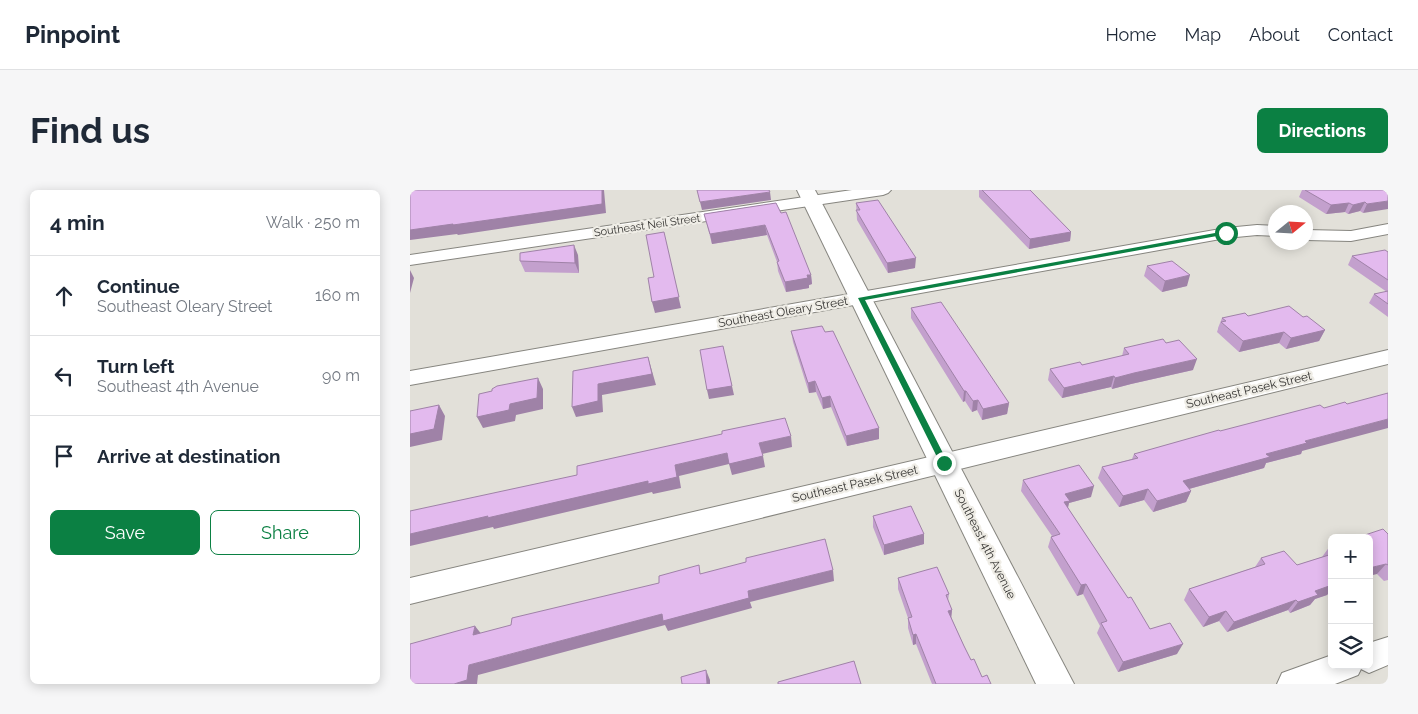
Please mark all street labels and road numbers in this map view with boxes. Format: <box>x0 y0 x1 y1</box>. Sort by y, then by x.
street label: Southeast Neil Street <box>593 212 701 239</box>
street label: Southeast Oleary Street <box>717 294 849 330</box>
street label: Southeast Pasek Street <box>1185 369 1313 411</box>
street label: Southeast Pasek Street <box>791 463 919 505</box>
street label: Southeast 4th Avenue <box>951 487 1019 601</box>

